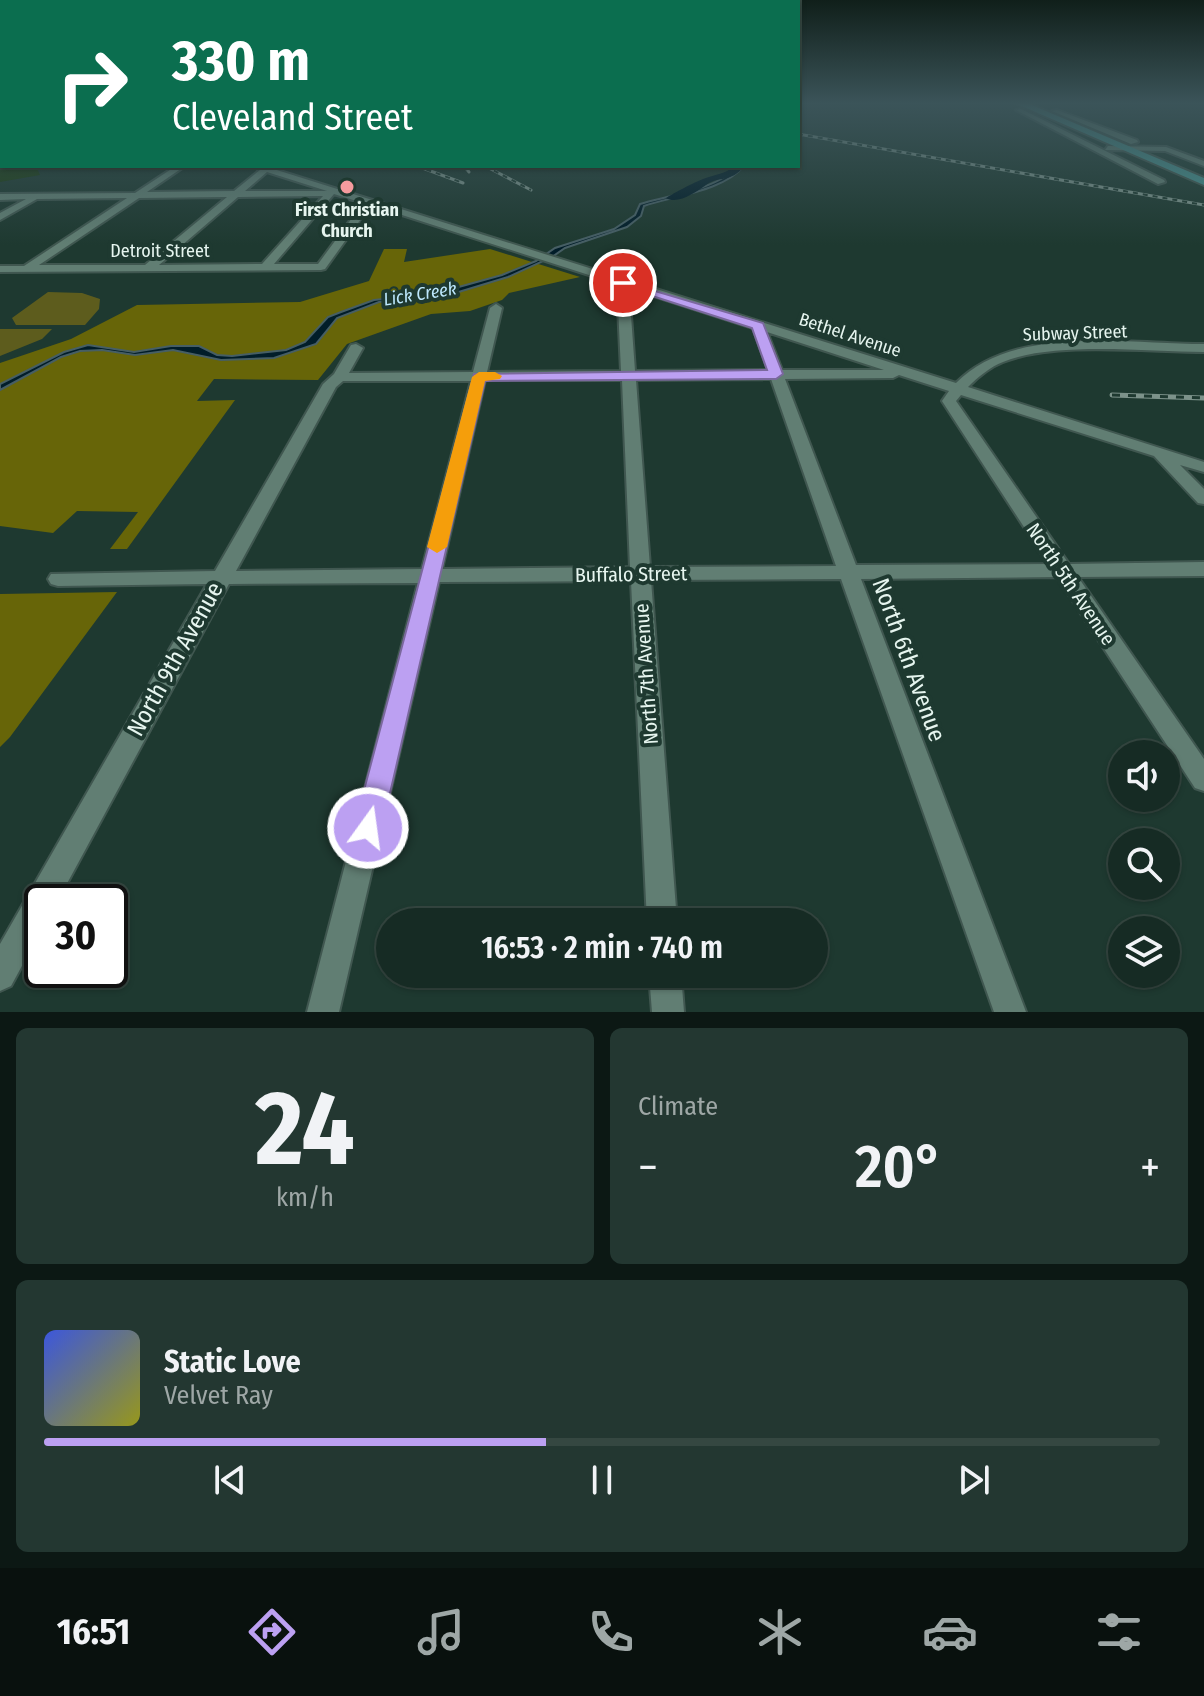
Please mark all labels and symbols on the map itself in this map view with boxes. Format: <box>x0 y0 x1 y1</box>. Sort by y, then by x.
marker: First Christian Church <box>338 178 356 196</box>
place label: First Christian Church <box>295 199 399 242</box>
street label: Detroit Street <box>110 240 210 262</box>
pin <box>589 249 657 317</box>
water label: Lick Creek <box>382 277 458 311</box>
street label: Bethel Avenue <box>796 308 904 362</box>
street label: Subway Street <box>1022 320 1128 346</box>
street label: North 5th Avenue <box>1021 518 1121 650</box>
street label: Buffalo Street <box>575 561 688 587</box>
street label: North 6th Avenue <box>866 574 952 746</box>
street label: North 9th Avenue <box>121 577 229 741</box>
street label: North 7th Avenue <box>629 603 663 745</box>
position arrow <box>326 786 410 870</box>
speed limit sign: 30 <box>24 884 128 988</box>

